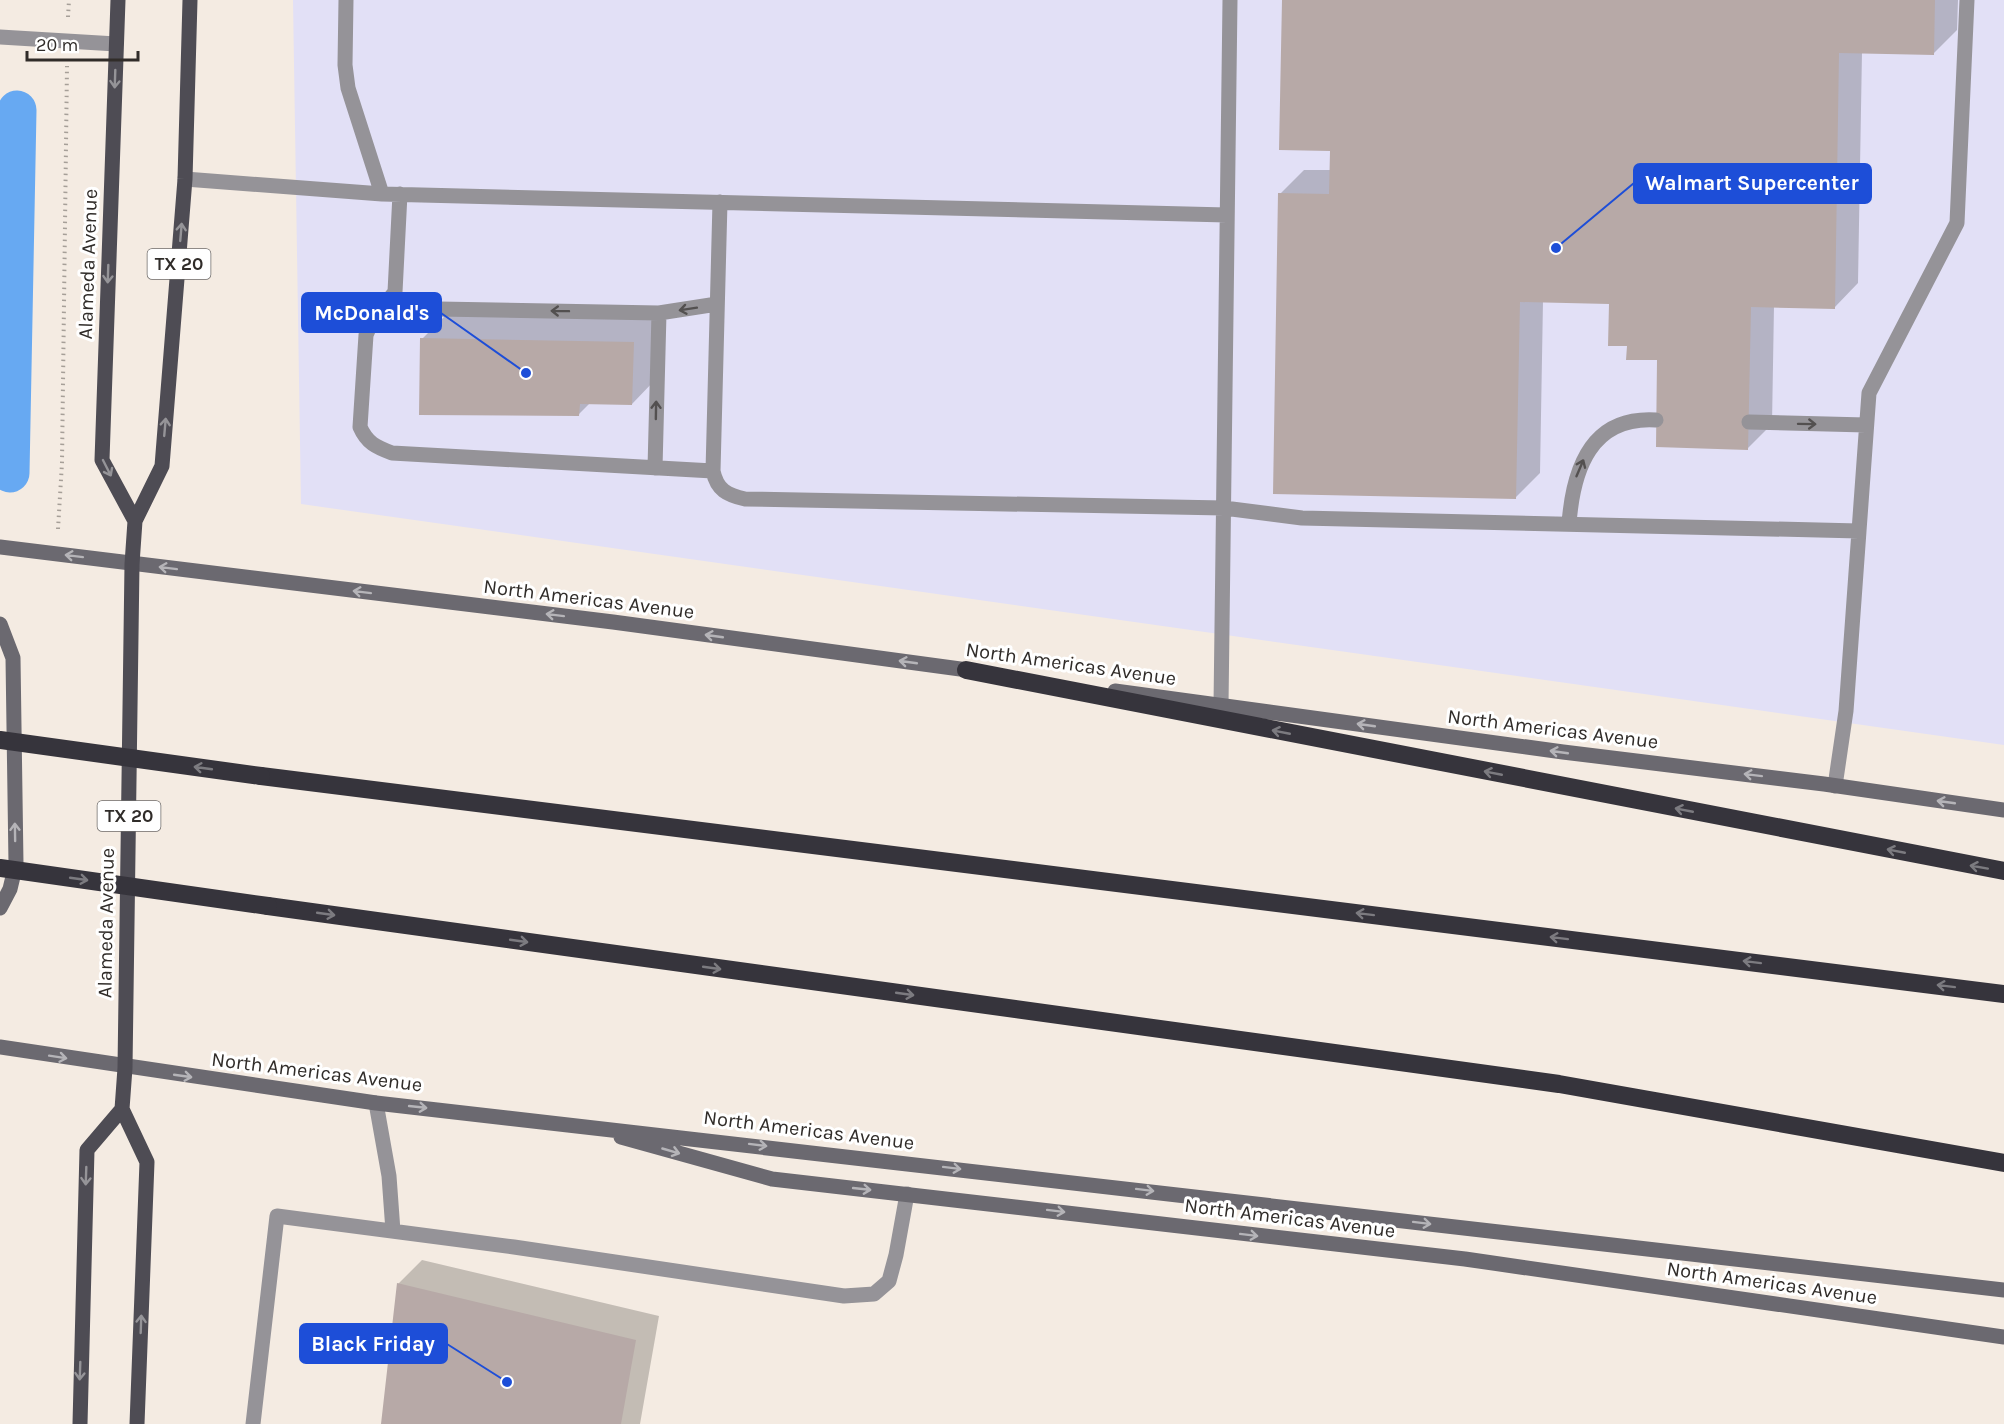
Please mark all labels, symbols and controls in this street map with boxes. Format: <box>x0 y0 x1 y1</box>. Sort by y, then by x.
scale bar <box>27 24 138 62</box>
text: 20 m <box>36 34 78 56</box>
one-way arrow <box>109 69 120 89</box>
callout: Walmart Supercenter <box>1634 164 1871 203</box>
text: Walmart Supercenter <box>1645 171 1860 195</box>
street label: Alameda Avenue <box>74 188 102 340</box>
one-way arrow <box>176 223 187 243</box>
road number: TX 20 <box>148 249 210 279</box>
one-way arrow <box>103 264 114 284</box>
callout: McDonald's <box>302 293 441 332</box>
text: McDonald's <box>314 301 430 325</box>
one-way arrow <box>678 304 698 315</box>
one-way arrow <box>550 306 570 317</box>
one-way arrow <box>651 400 662 420</box>
one-way arrow <box>160 417 171 437</box>
one-way arrow <box>1797 418 1817 429</box>
one-way arrow <box>101 459 113 476</box>
one-way arrow <box>1575 459 1586 477</box>
one-way arrow <box>64 551 84 562</box>
one-way arrow <box>159 563 178 574</box>
street label: North Americas Avenue <box>482 575 696 623</box>
one-way arrow <box>352 586 372 597</box>
one-way arrow <box>546 610 566 621</box>
one-way arrow <box>705 630 725 641</box>
street label: North Americas Avenue <box>964 638 1178 690</box>
one-way arrow <box>898 657 918 668</box>
street label: North Americas Avenue <box>1446 705 1660 753</box>
one-way arrow <box>1357 720 1377 731</box>
one-way arrow <box>1272 726 1291 737</box>
one-way arrow <box>1550 746 1570 757</box>
one-way arrow <box>194 763 213 774</box>
one-way arrow <box>1484 767 1503 778</box>
one-way arrow <box>1744 770 1763 781</box>
one-way arrow <box>1937 796 1956 807</box>
road number: TX 20 <box>98 801 160 831</box>
one-way arrow <box>1675 804 1695 815</box>
one-way arrow <box>9 823 21 843</box>
one-way arrow <box>1887 845 1907 856</box>
street label: Alameda Avenue <box>93 848 119 998</box>
one-way arrow <box>1970 861 1989 872</box>
one-way arrow <box>68 874 88 885</box>
one-way arrow <box>1356 908 1376 919</box>
one-way arrow <box>315 909 335 920</box>
one-way arrow <box>1550 932 1569 943</box>
one-way arrow <box>509 936 528 947</box>
one-way arrow <box>1743 957 1763 968</box>
one-way arrow <box>702 962 722 973</box>
one-way arrow <box>1937 981 1956 992</box>
one-way arrow <box>895 989 915 1000</box>
street label: North Americas Avenue <box>210 1048 424 1096</box>
one-way arrow <box>47 1051 67 1062</box>
one-way arrow <box>173 1070 193 1081</box>
one-way arrow <box>408 1102 428 1113</box>
street label: North Americas Avenue <box>702 1106 916 1154</box>
one-way arrow <box>747 1140 767 1151</box>
one-way arrow <box>661 1146 680 1157</box>
one-way arrow <box>941 1162 961 1173</box>
one-way arrow <box>80 1165 92 1185</box>
one-way arrow <box>851 1184 871 1195</box>
one-way arrow <box>1135 1185 1155 1196</box>
street label: North Americas Avenue <box>1183 1194 1397 1242</box>
one-way arrow <box>1045 1205 1065 1216</box>
one-way arrow <box>1412 1217 1432 1228</box>
one-way arrow <box>1239 1229 1259 1240</box>
street label: North Americas Avenue <box>1665 1257 1879 1309</box>
one-way arrow <box>135 1314 146 1334</box>
callout: Black Friday <box>300 1324 447 1363</box>
text: Black Friday <box>311 1332 435 1356</box>
one-way arrow <box>75 1360 86 1380</box>

